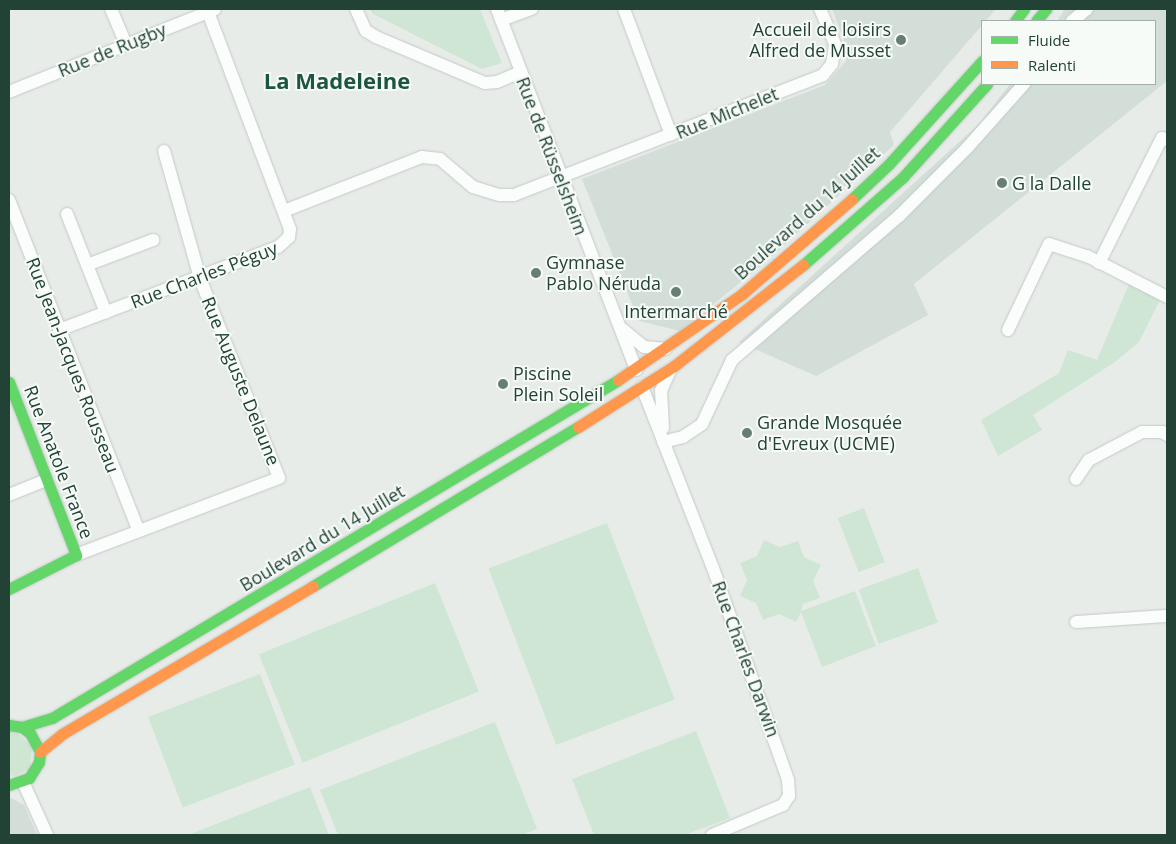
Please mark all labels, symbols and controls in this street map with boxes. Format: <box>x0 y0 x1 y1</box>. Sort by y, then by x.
street label: Rue de Rugby <box>55 19 169 81</box>
place label: Accueil de loisirs Alfred de Musset <box>749 19 891 62</box>
legend <box>981 20 1156 85</box>
text: Fluide <box>1028 30 1070 50</box>
marker: Accueil de loisirs Alfred de Musset <box>895 34 907 46</box>
text: Ralenti <box>1028 55 1076 75</box>
district label: La Madeleine <box>264 68 410 94</box>
street label: Rue de Rüsselsheim <box>512 74 592 238</box>
street label: Rue Michelet <box>673 83 781 143</box>
street label: Boulevard du 14 Juillet <box>730 142 884 284</box>
place label: G la Dalle <box>1012 172 1091 194</box>
marker: G la Dalle <box>996 177 1008 189</box>
street label: Rue Charles Péguy <box>128 237 280 313</box>
place label: Gymnase Pablo Néruda <box>546 252 661 294</box>
street label: Rue Jean-Jacques Rousseau <box>22 254 124 476</box>
marker: Gymnase Pablo Néruda <box>530 267 542 279</box>
marker: Intermarché <box>670 286 682 298</box>
street label: Rue Auguste Delaune <box>197 294 285 468</box>
place label: Intermarché <box>624 300 728 322</box>
place label: Piscine Plein Soleil <box>513 363 603 406</box>
marker: Piscine Plein Soleil <box>497 378 509 390</box>
street label: Rue Anatole France <box>20 382 98 542</box>
place label: Grande Mosquée d'Evreux (UCME) <box>757 412 902 454</box>
marker: Grande Mosquée d'Evreux (UCME) <box>741 427 753 439</box>
street label: Boulevard du 14 Juillet <box>236 480 408 596</box>
street label: Rue Charles Darwin <box>708 578 784 740</box>

